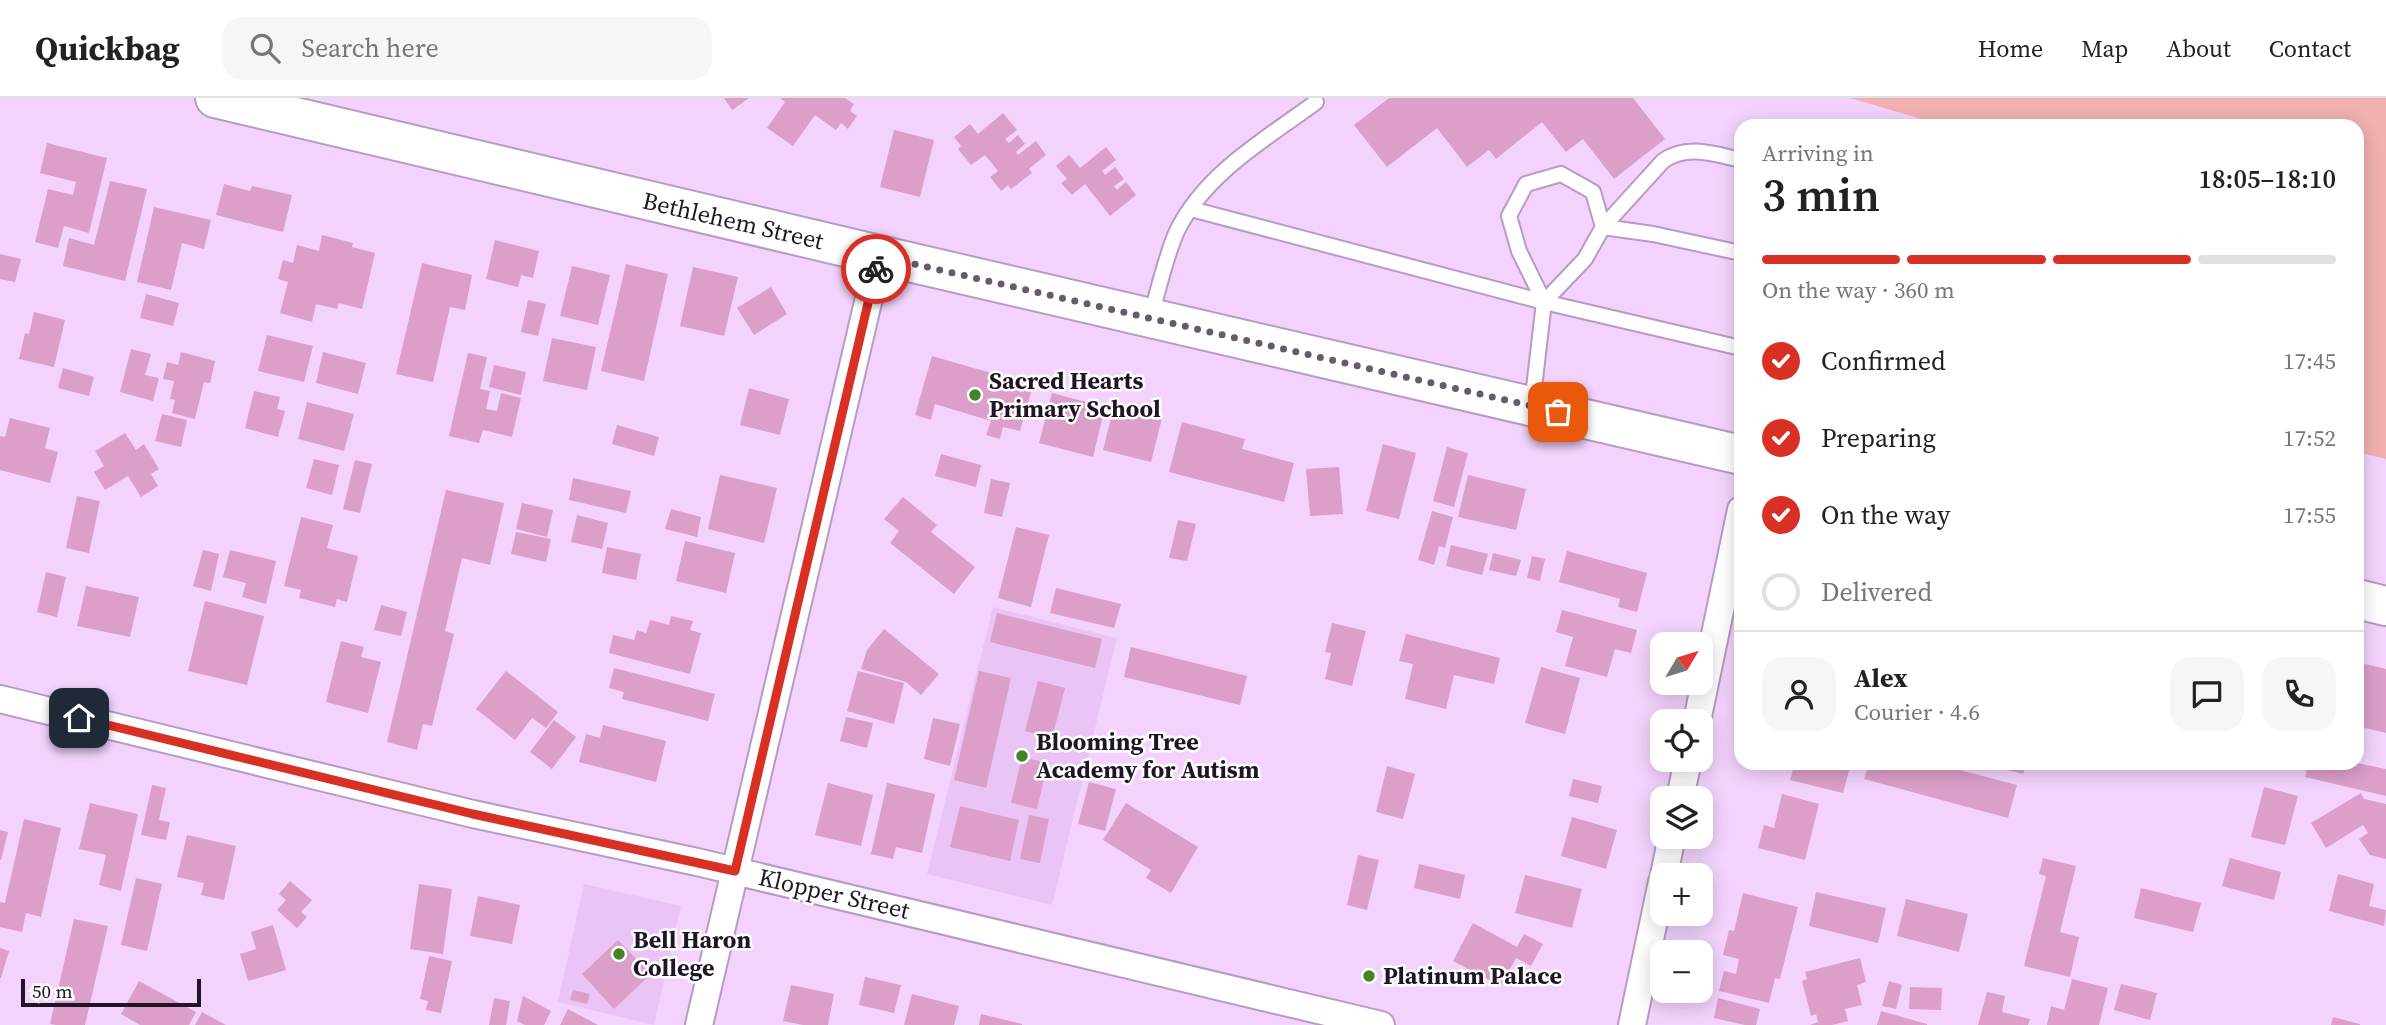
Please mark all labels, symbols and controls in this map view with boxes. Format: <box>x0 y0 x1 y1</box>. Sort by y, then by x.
search box <box>222 17 712 80</box>
text: Quickbag <box>35 26 180 71</box>
icon: search <box>246 29 284 67</box>
text: Search here <box>302 30 439 66</box>
text: Home <box>1978 32 2043 65</box>
text: Map <box>2081 32 2128 65</box>
text: About <box>2166 32 2231 65</box>
text: Contact <box>2269 32 2351 65</box>
text: Arriving in <box>1762 137 1874 169</box>
text: 18:05–18:10 <box>2199 161 2336 197</box>
text: 3 min <box>1762 163 1880 226</box>
street label: Bethlehem Street <box>639 184 827 257</box>
courier <box>841 234 911 304</box>
icon: bike <box>857 250 895 288</box>
text: On the way · 360 m <box>1762 274 1955 306</box>
icon: check <box>1762 342 1800 380</box>
text: Confirmed <box>1821 343 1946 379</box>
text: 17:45 <box>2283 345 2336 377</box>
place label: Sacred Hearts Primary School <box>989 364 1161 425</box>
pin <box>1528 382 1588 442</box>
marker: Sacred Hearts Primary School <box>967 387 983 403</box>
icon: bag <box>1539 393 1577 431</box>
icon: check <box>1762 419 1800 457</box>
text: Preparing <box>1821 420 1936 456</box>
text: 17:52 <box>2283 422 2336 454</box>
icon: check <box>1762 496 1800 534</box>
text: On the way <box>1821 497 1950 533</box>
text: 17:55 <box>2283 499 2336 531</box>
text: Delivered <box>1821 574 1932 610</box>
north arrow <box>1650 632 1713 695</box>
map controls <box>1650 632 1713 1003</box>
button: person <box>1762 657 1836 731</box>
button: chat <box>2170 657 2244 731</box>
button: phone <box>2262 657 2336 731</box>
text: Alex <box>1854 660 1908 696</box>
pin <box>49 688 109 748</box>
text: Courier · 4.6 <box>1854 696 1980 728</box>
icon: home <box>60 699 98 737</box>
button: locate <box>1650 709 1713 772</box>
place label: Blooming Tree Academy for Autism <box>1036 725 1260 786</box>
marker: Blooming Tree Academy for Autism <box>1014 748 1030 764</box>
button: layers <box>1650 786 1713 849</box>
street label: Klopper Street <box>755 860 913 927</box>
button: + <box>1650 863 1713 926</box>
place label: Bell Haron College <box>633 923 751 984</box>
button: − <box>1650 940 1713 1003</box>
marker: Bell Haron College <box>611 946 627 962</box>
place label: Platinum Palace <box>1383 959 1562 992</box>
marker: Platinum Palace <box>1361 968 1377 984</box>
scale bar <box>21 976 201 1008</box>
text: 50 m <box>32 978 73 1004</box>

